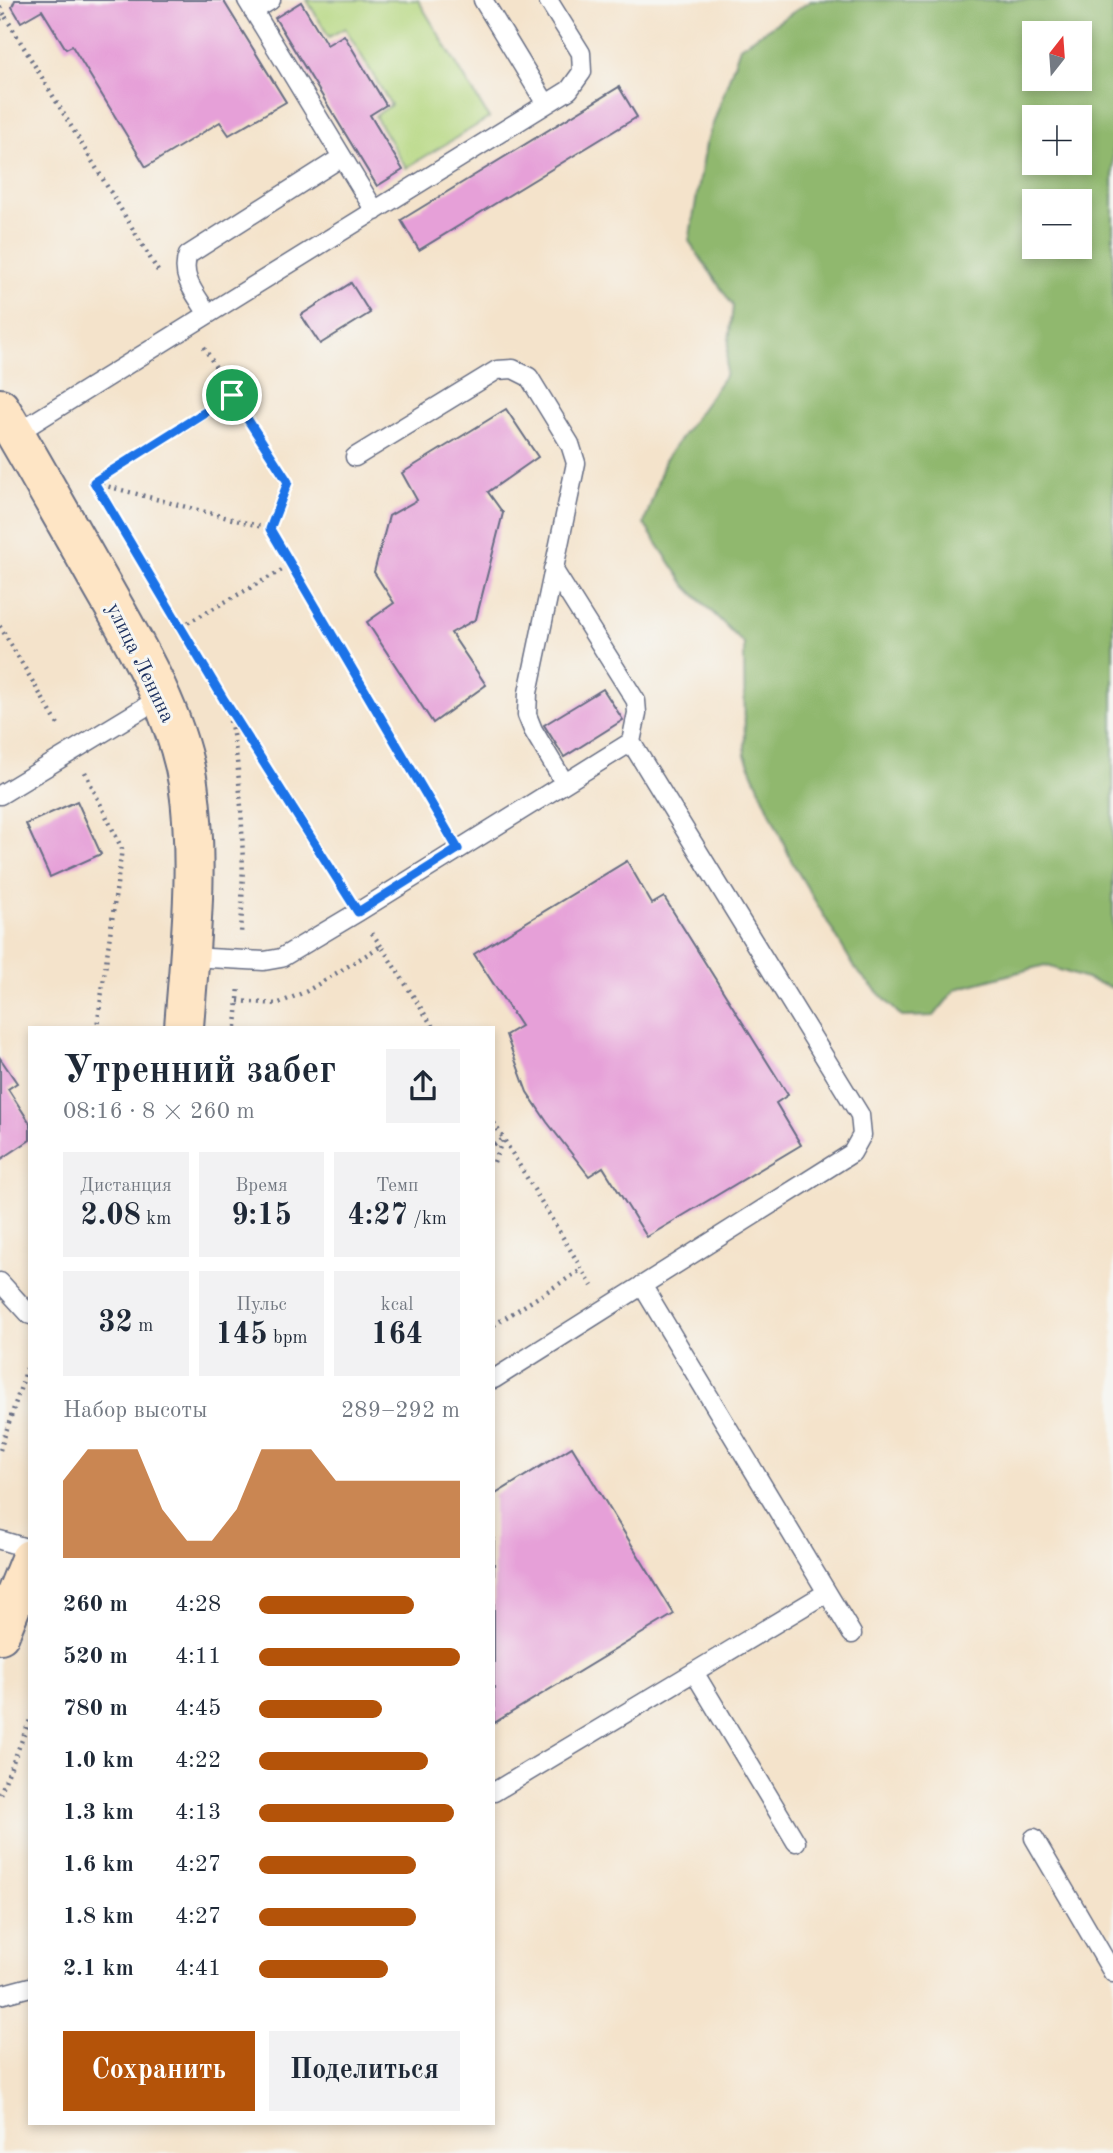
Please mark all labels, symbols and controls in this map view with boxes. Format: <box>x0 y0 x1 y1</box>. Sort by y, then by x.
north arrow <box>1022 21 1092 91</box>
map controls <box>1022 21 1092 259</box>
button: + <box>1022 105 1092 175</box>
button: − <box>1022 189 1092 259</box>
pin <box>202 365 262 425</box>
icon: arrive <box>213 376 251 414</box>
street label: улица Ленина <box>102 600 178 726</box>
button: share <box>386 1049 460 1123</box>
text: Утренний забег <box>63 1053 336 1091</box>
text: 08:16 · 8 × 260 m <box>63 1100 255 1123</box>
text: Дистанция <box>80 1177 172 1196</box>
text: Время <box>235 1177 288 1196</box>
text: Темп <box>376 1177 418 1196</box>
text: 2.08 <box>80 1201 141 1231</box>
text: 9:15 <box>231 1201 292 1231</box>
text: 4:27 <box>347 1201 408 1231</box>
text: km <box>141 1210 171 1229</box>
text: /km <box>408 1210 447 1229</box>
text: Пульс <box>236 1296 287 1315</box>
text: kcal <box>381 1296 414 1315</box>
text: 32 <box>98 1308 133 1338</box>
text: m <box>133 1317 153 1336</box>
text: 145 <box>215 1320 268 1350</box>
text: 164 <box>371 1320 423 1350</box>
text: bpm <box>268 1329 308 1348</box>
text: Набор высоты <box>63 1399 207 1422</box>
text: 289–292 m <box>341 1399 460 1422</box>
text: 260 m <box>63 1593 128 1616</box>
text: 4:28 <box>175 1593 221 1616</box>
text: 520 m <box>63 1645 128 1668</box>
text: 4:11 <box>175 1645 221 1668</box>
text: 780 m <box>63 1697 128 1720</box>
text: 4:45 <box>175 1697 221 1720</box>
text: 1.0 km <box>63 1749 134 1772</box>
text: 4:22 <box>175 1749 221 1772</box>
text: 1.3 km <box>63 1801 134 1824</box>
text: 4:13 <box>175 1801 221 1824</box>
text: 1.6 km <box>63 1853 134 1876</box>
text: 4:27 <box>175 1853 221 1876</box>
text: 1.8 km <box>63 1905 134 1928</box>
text: 4:27 <box>175 1905 221 1928</box>
text: 2.1 km <box>63 1957 134 1980</box>
text: 4:41 <box>175 1957 221 1980</box>
button: Сохранить <box>63 2031 255 2111</box>
button: Поделиться <box>269 2031 460 2111</box>

